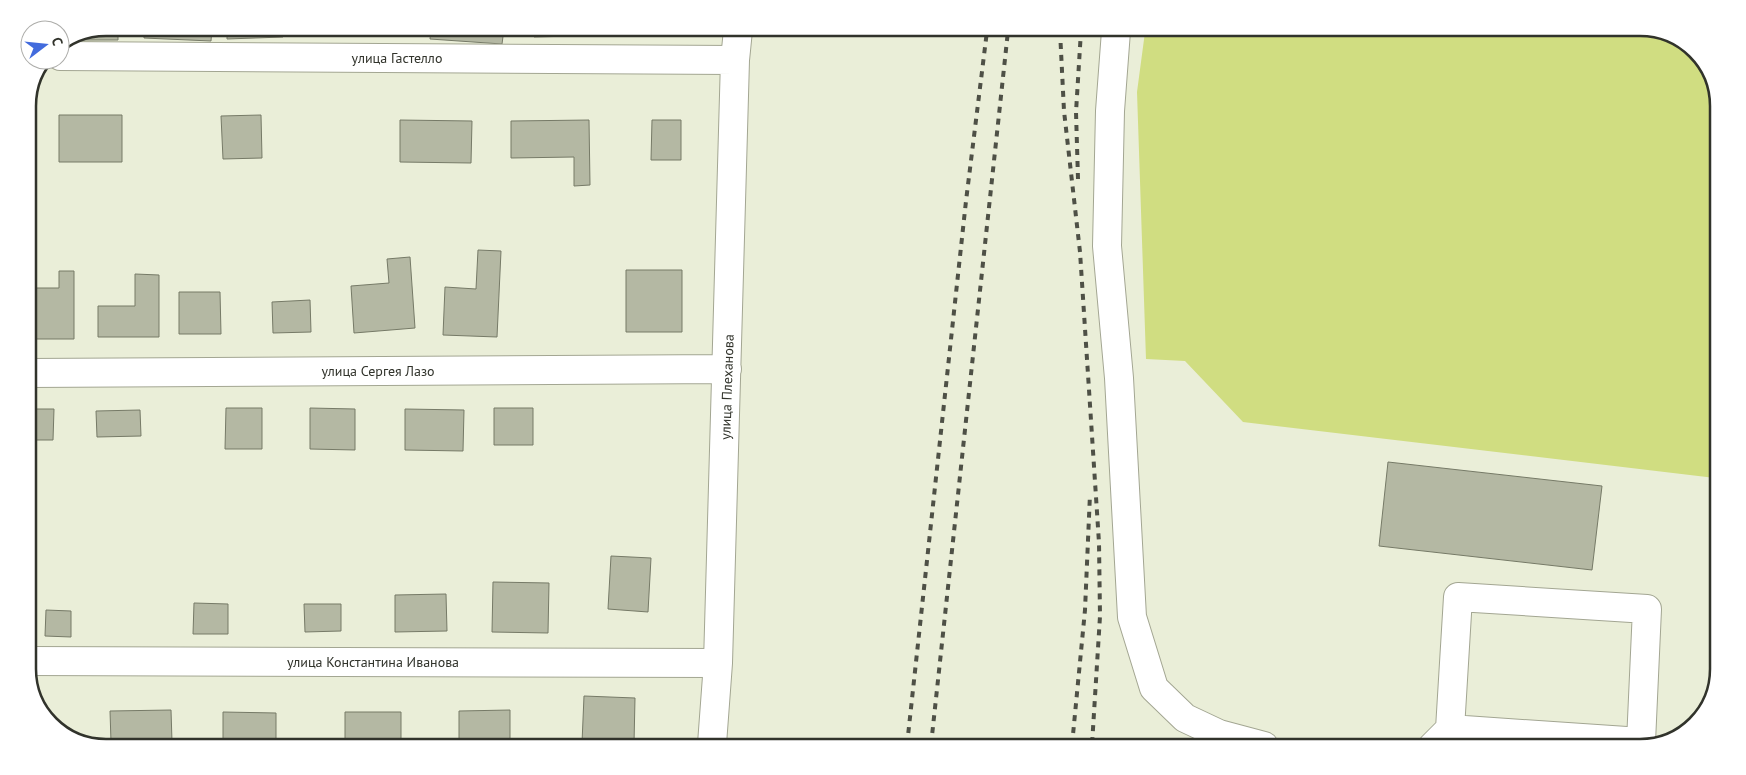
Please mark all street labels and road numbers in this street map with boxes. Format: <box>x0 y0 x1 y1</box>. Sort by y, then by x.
street label: улица Гастелло <box>352 49 442 67</box>
street label: улица Плеханова <box>716 334 738 440</box>
street label: улица Сергея Лазо <box>321 362 435 380</box>
street label: улица Константина Иванова <box>287 653 459 671</box>

